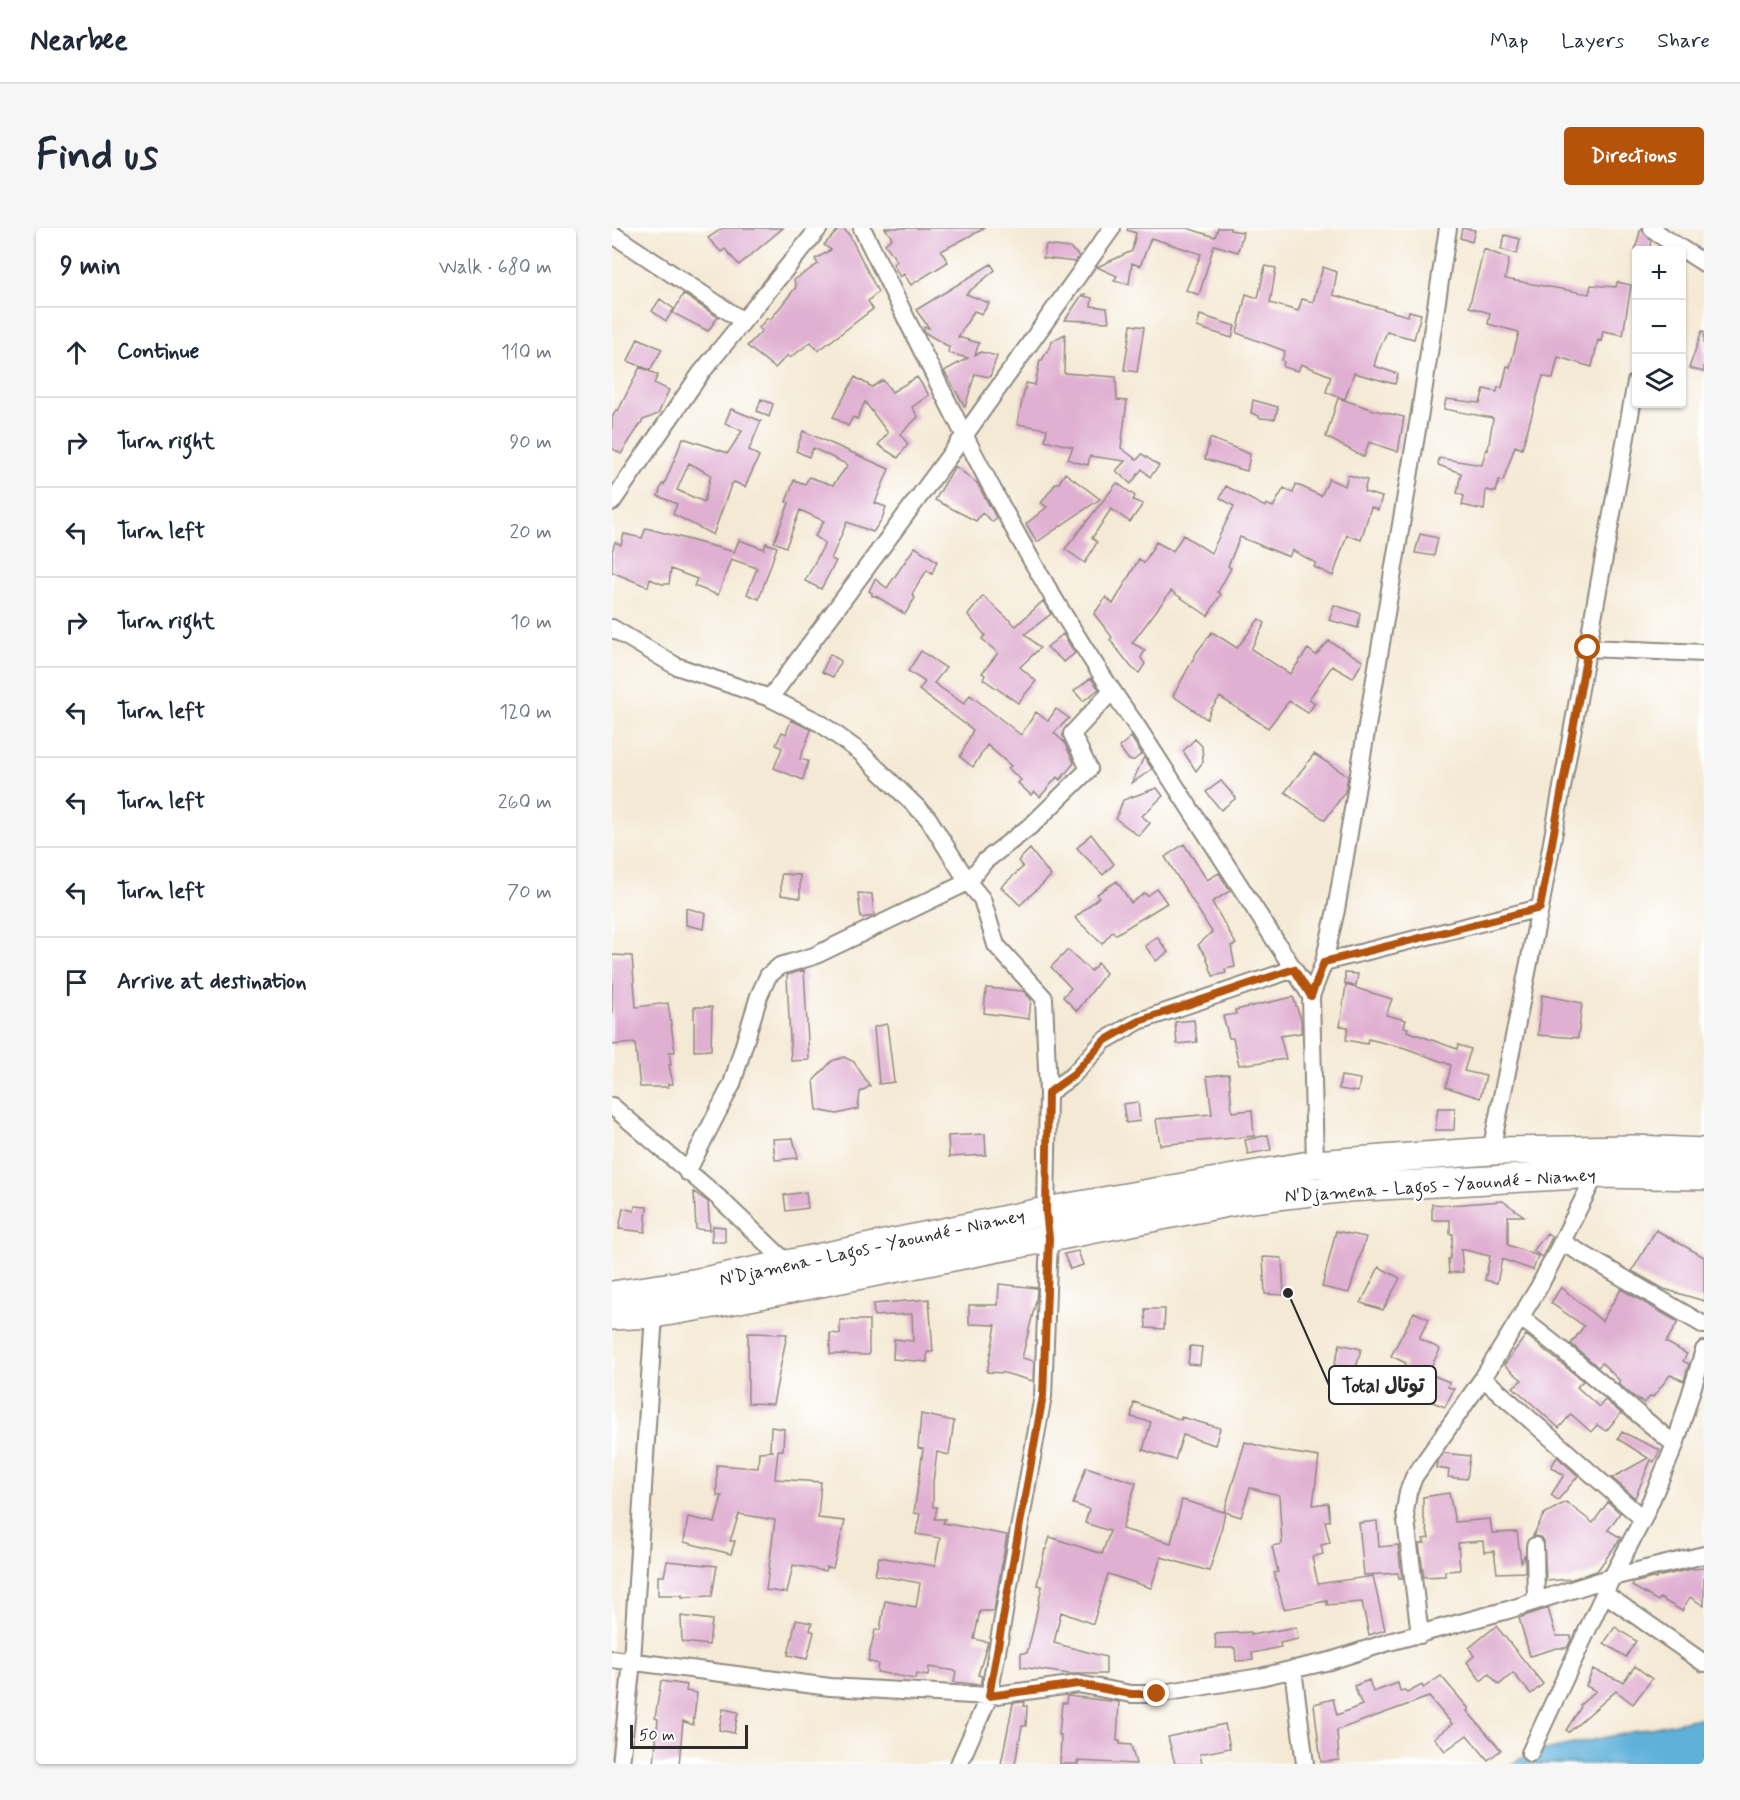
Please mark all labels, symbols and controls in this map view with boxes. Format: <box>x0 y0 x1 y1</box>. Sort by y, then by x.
text: Nearbee <box>30 23 128 60</box>
text: Map <box>1490 27 1528 55</box>
text: Layers <box>1561 27 1624 55</box>
text: Share <box>1657 27 1710 55</box>
button: Directions <box>1564 127 1704 185</box>
text: Find us <box>36 129 158 184</box>
map controls <box>1632 246 1686 408</box>
button: + <box>1632 246 1686 300</box>
text: 9 min <box>60 250 121 284</box>
text: Walk · 680 m <box>439 254 552 281</box>
button: − <box>1632 300 1686 354</box>
icon: ahead <box>60 336 93 369</box>
text: Continue <box>117 338 199 366</box>
text: 110 m <box>501 339 552 366</box>
button: layers <box>1632 354 1686 408</box>
icon: right <box>60 426 93 459</box>
text: Turn right <box>117 428 215 456</box>
text: 90 m <box>509 429 552 456</box>
icon: left <box>60 516 93 549</box>
text: Turn left <box>117 518 205 546</box>
text: 20 m <box>509 519 552 546</box>
icon: right <box>60 606 93 639</box>
text: Turn right <box>117 608 215 636</box>
text: 10 m <box>510 609 552 636</box>
route start <box>1574 634 1600 660</box>
icon: left <box>60 696 93 729</box>
text: Turn left <box>117 698 205 726</box>
text: 120 m <box>499 699 552 726</box>
icon: left <box>60 786 93 819</box>
text: Turn left <box>117 788 205 816</box>
text: 260 m <box>498 789 552 816</box>
icon: left <box>60 876 93 909</box>
text: Turn left <box>117 878 205 906</box>
text: 70 m <box>507 879 552 906</box>
icon: arrive <box>60 966 93 999</box>
text: Arrive at destination <box>117 968 307 996</box>
street label: N'Djamena - Lagos - Yaoundé - Niamey <box>1284 1163 1597 1211</box>
street label: N'Djamena - Lagos - Yaoundé - Niamey <box>717 1204 1028 1294</box>
callout: Total توتال <box>1329 1366 1436 1404</box>
text: Total توتال <box>1342 1373 1426 1400</box>
route end <box>1143 1680 1169 1706</box>
scale bar <box>630 1722 748 1750</box>
text: 50 m <box>639 1725 675 1746</box>

